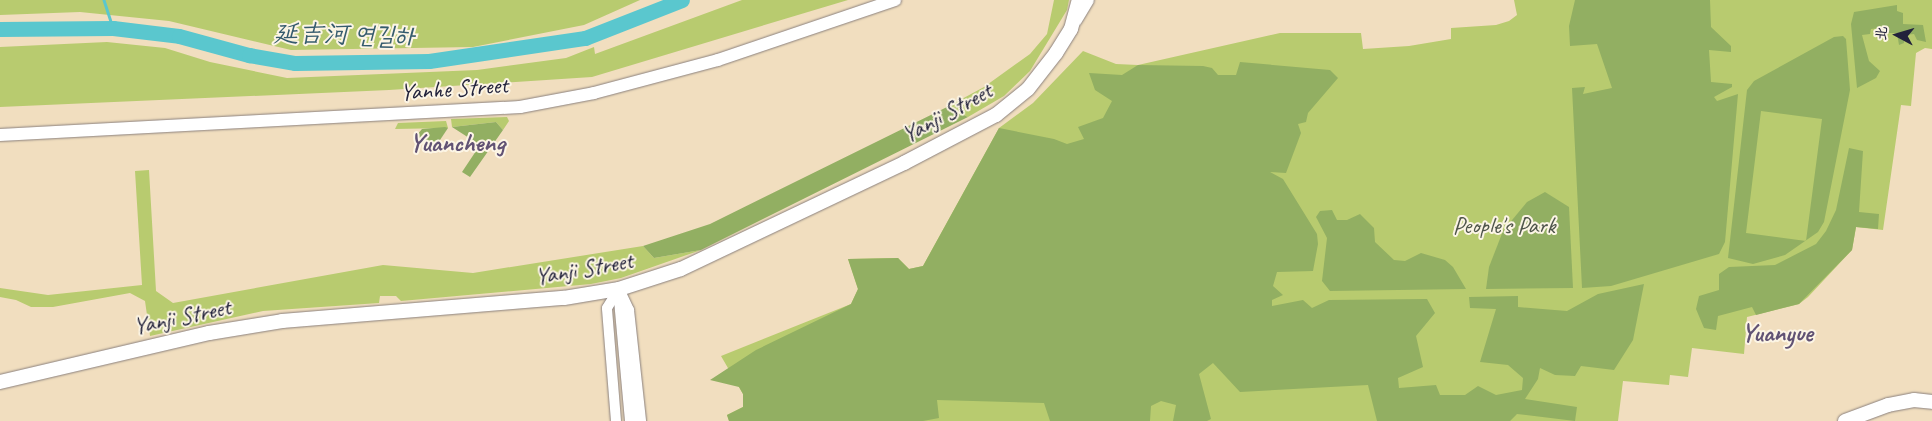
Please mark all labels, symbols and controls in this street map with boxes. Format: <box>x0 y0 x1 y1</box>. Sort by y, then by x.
north arrow <box>1872 10 1922 60</box>
water label: 延吉河 연길하 <box>273 19 415 51</box>
text: 北 <box>1872 26 1891 41</box>
street label: Yanhe Street <box>399 71 509 107</box>
street label: Yanji Street <box>897 76 997 150</box>
district label: Yuancheng <box>409 127 505 159</box>
park label: People's Park <box>1453 212 1555 240</box>
street label: Yanji Street <box>533 246 635 292</box>
street label: Yanji Street <box>131 293 233 341</box>
district label: Yuanyue <box>1742 317 1812 349</box>

